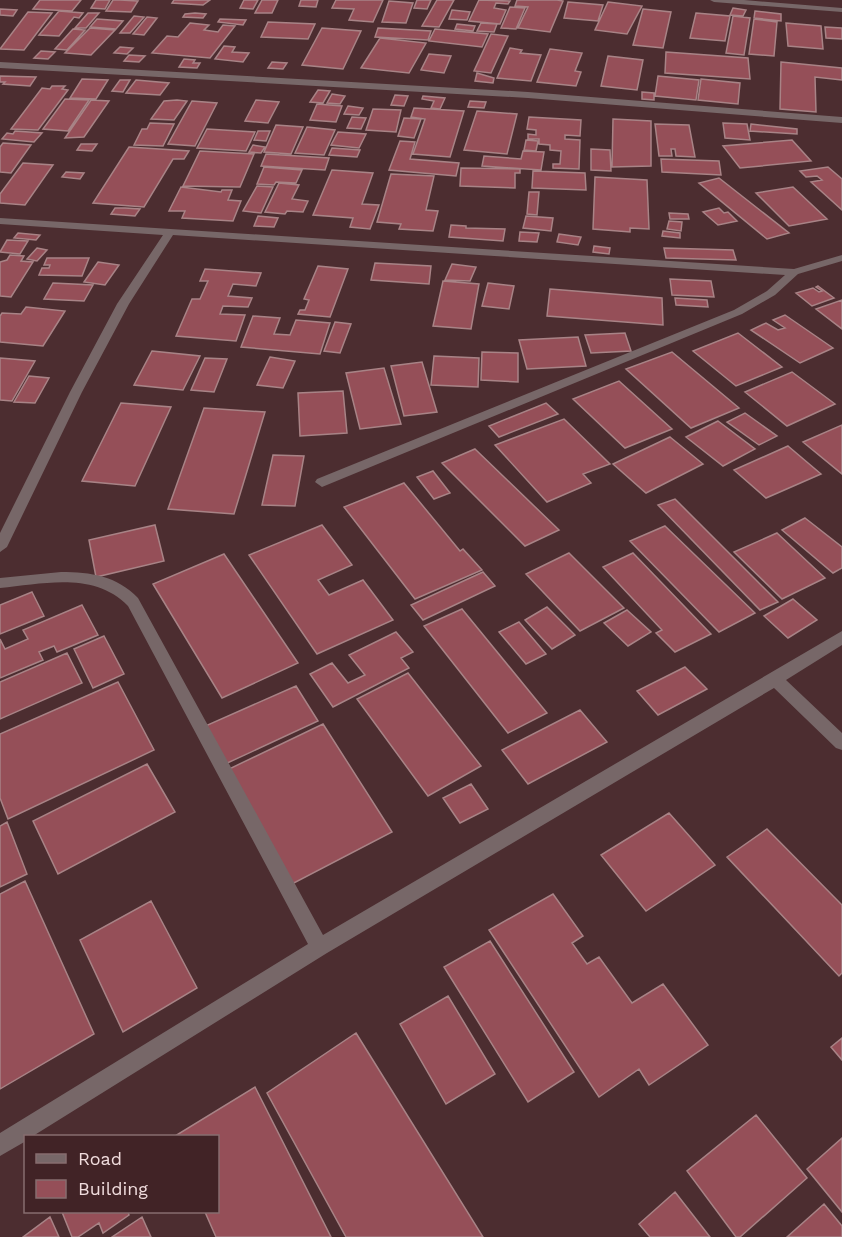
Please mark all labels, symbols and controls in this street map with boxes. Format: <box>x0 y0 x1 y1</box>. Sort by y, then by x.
legend <box>24 1135 219 1213</box>
text: Road <box>78 1148 122 1169</box>
text: Building <box>78 1178 148 1199</box>

